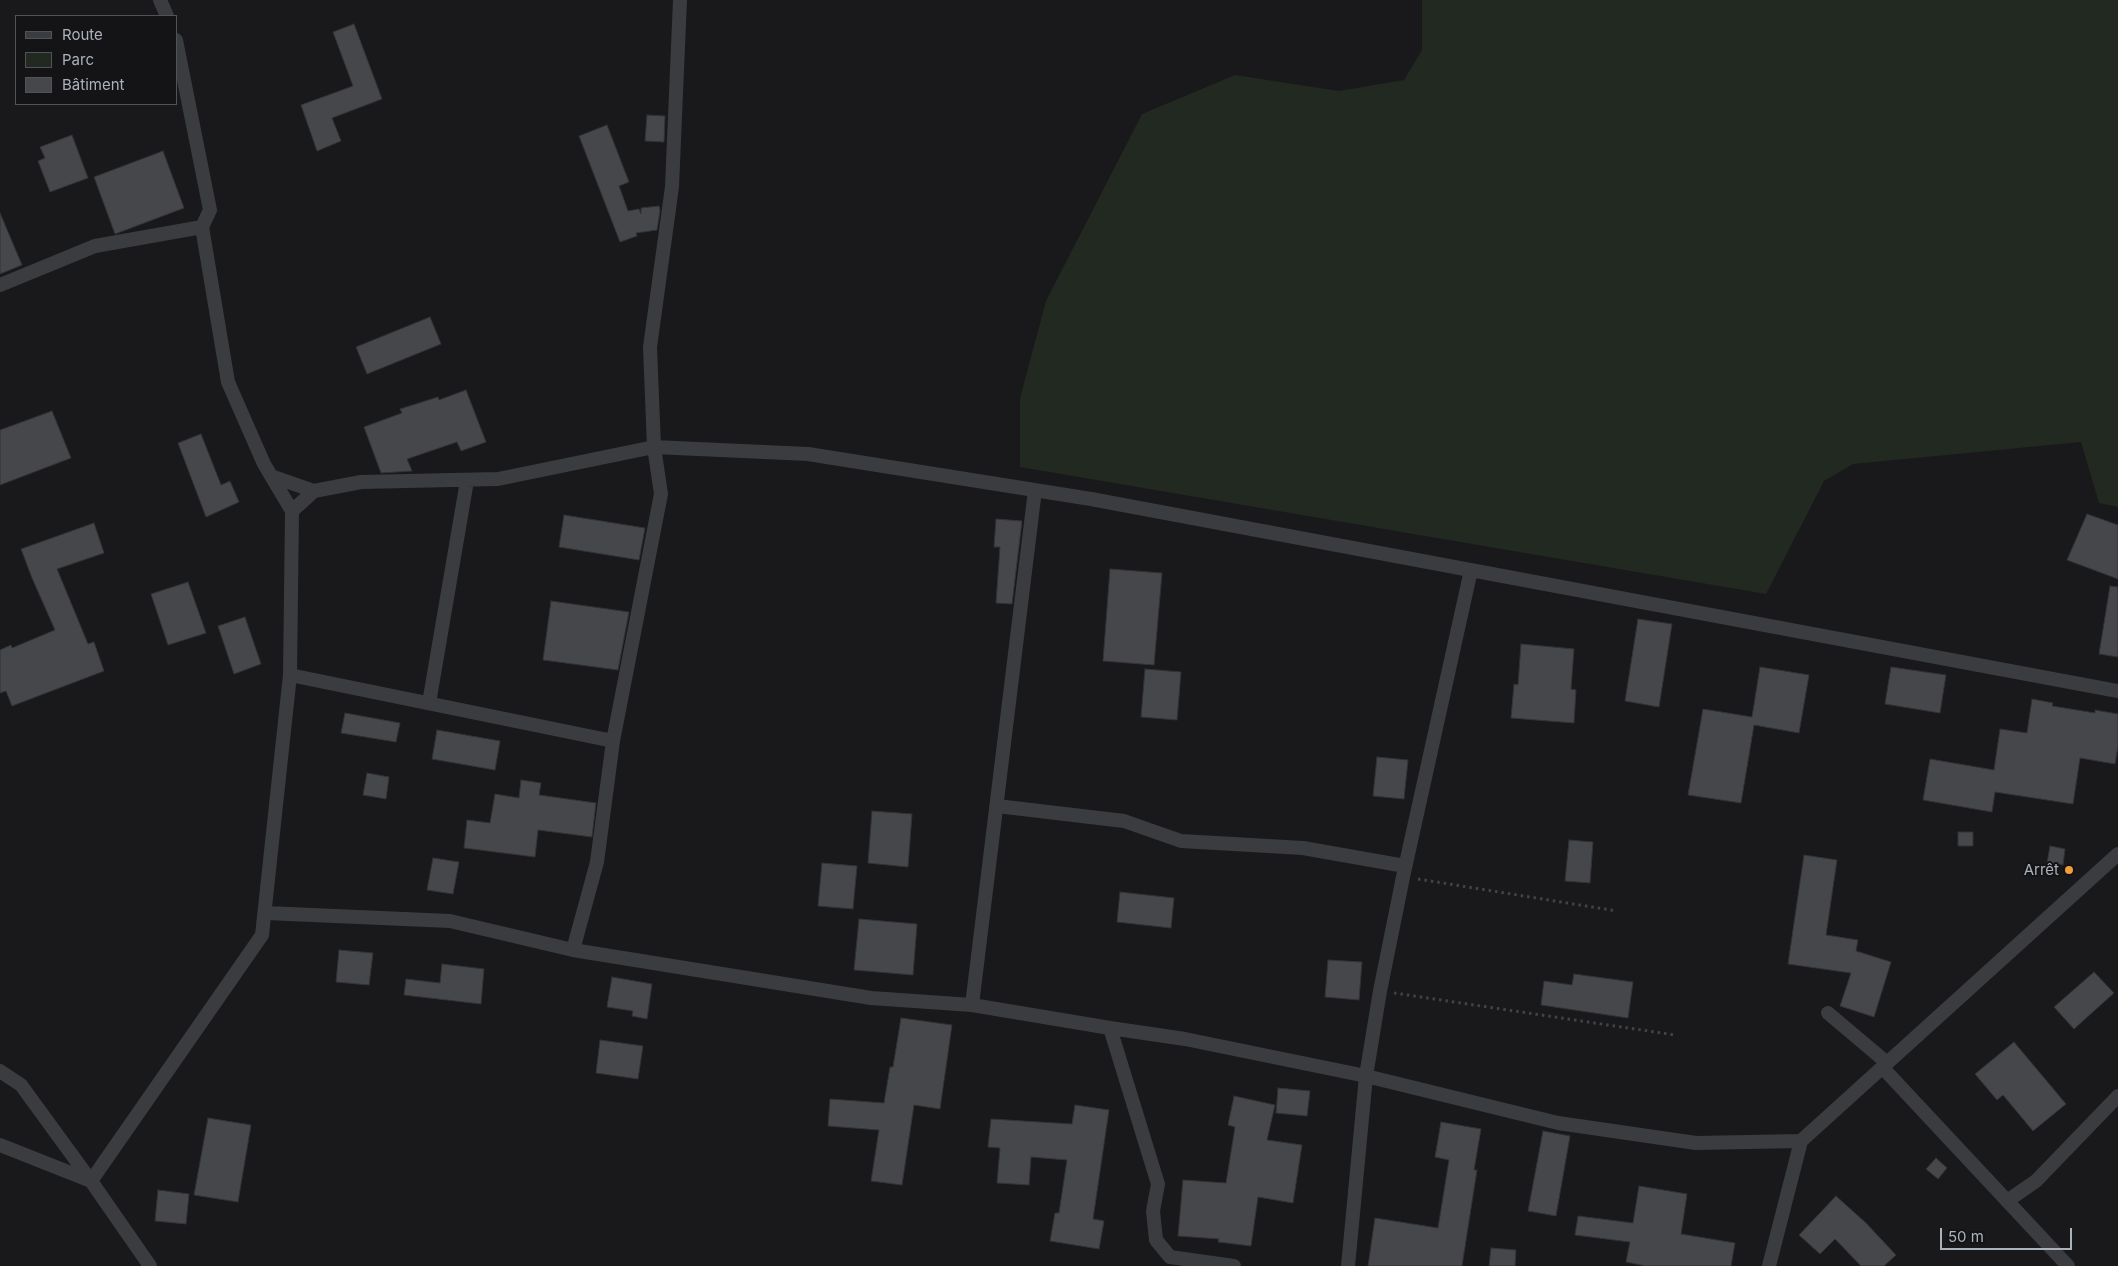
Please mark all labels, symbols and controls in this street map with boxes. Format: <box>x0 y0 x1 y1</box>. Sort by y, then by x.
legend <box>15 15 178 105</box>
text: Route <box>62 25 103 44</box>
text: Parc <box>62 50 94 69</box>
text: Bâtiment <box>62 75 124 94</box>
place label: Arrêt <box>2024 861 2059 879</box>
marker: Arrêt <box>2063 864 2075 876</box>
scale bar <box>1943 1218 2076 1250</box>
text: 50 m <box>1948 1227 1984 1246</box>

